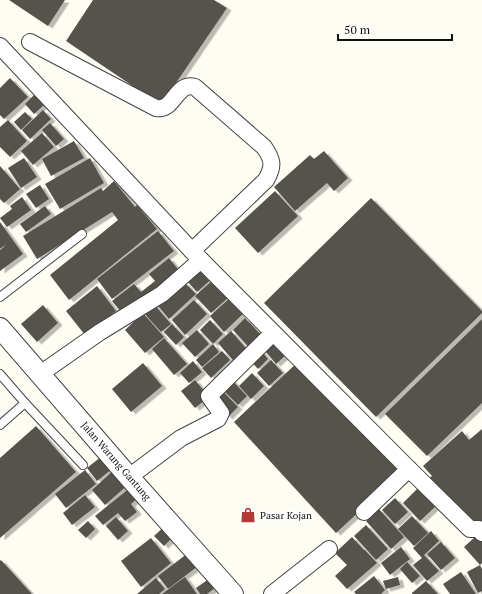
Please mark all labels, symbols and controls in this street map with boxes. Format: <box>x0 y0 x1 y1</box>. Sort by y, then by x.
scale bar <box>338 16 452 42</box>
text: 50 m <box>344 22 371 37</box>
street label: Jalan Warung Gantung <box>78 419 154 504</box>
shop icon: Pasar Kojan <box>239 506 257 524</box>
place label: Pasar Kojan <box>260 509 312 522</box>

